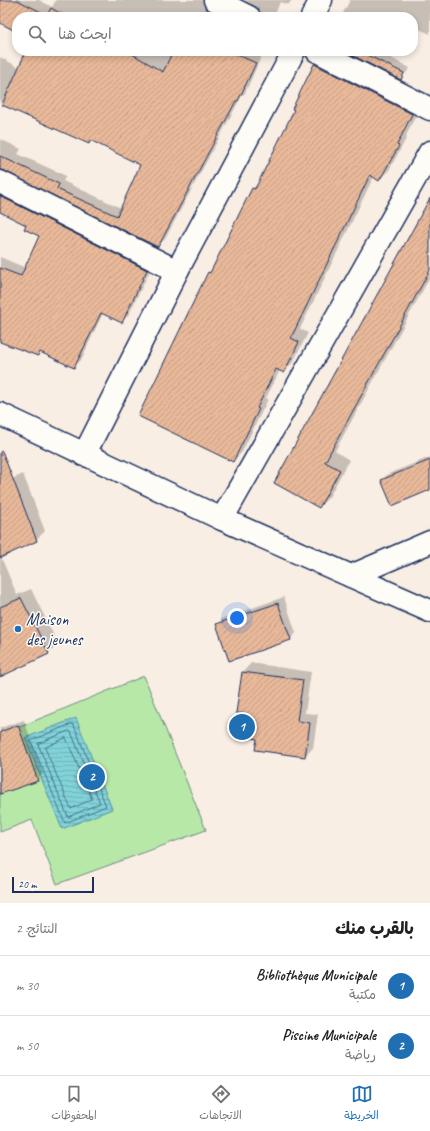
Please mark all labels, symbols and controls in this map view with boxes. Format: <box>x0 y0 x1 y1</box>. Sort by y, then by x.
search box <box>12 12 418 56</box>
icon: search <box>26 23 48 45</box>
text: ابحث هنا <box>58 25 112 44</box>
your location <box>227 608 247 628</box>
place label: Maison des jeunes <box>26 609 84 650</box>
marker: Maison des jeunes <box>13 624 23 634</box>
pin: 1 <box>229 712 255 742</box>
pin: 2 <box>79 762 105 792</box>
scale bar <box>12 875 94 894</box>
text: 20 m <box>18 877 37 891</box>
text: بالقرب منك <box>335 918 414 939</box>
text: النتائج: 2 <box>16 921 58 937</box>
text: Bibliothèque Municipale <box>256 966 376 985</box>
text: 30 m <box>16 978 38 994</box>
text: 1 <box>398 978 404 994</box>
text: مكتبة <box>349 987 376 1003</box>
text: Piscine Municipale <box>282 1026 376 1045</box>
text: 50 m <box>16 1038 38 1054</box>
text: 2 <box>398 1038 404 1054</box>
text: رياضة <box>345 1047 376 1063</box>
tab: المحفوظات <box>51 1083 97 1125</box>
tab: الاتجاهات <box>199 1083 242 1125</box>
tab: الخريطة <box>344 1083 379 1125</box>

